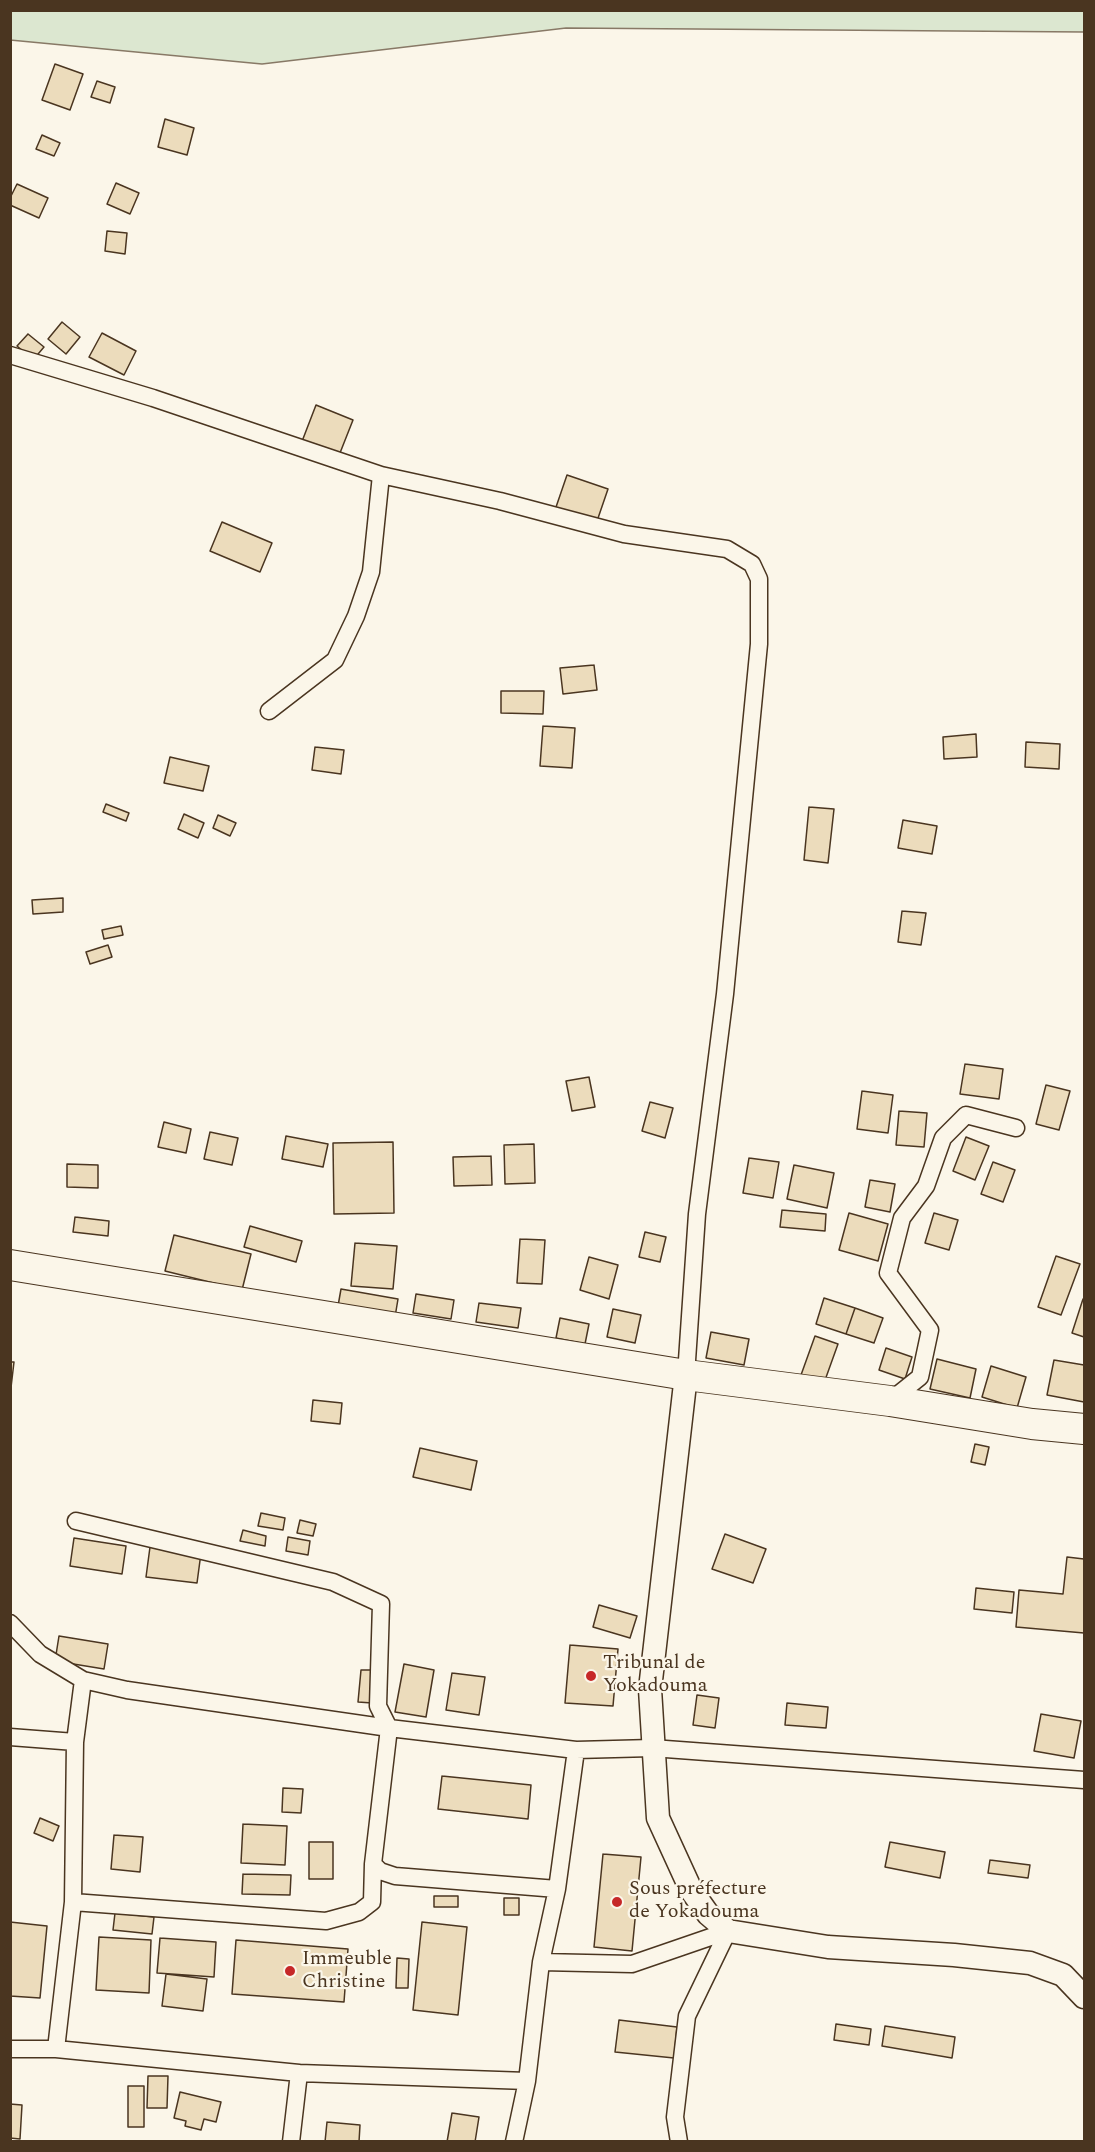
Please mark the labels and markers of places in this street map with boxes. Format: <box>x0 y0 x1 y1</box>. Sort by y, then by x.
place label: Tribunal de Yokadouma <box>603 1652 707 1699</box>
marker: Tribunal de Yokadouma <box>584 1669 598 1683</box>
place label: Sous préfecture de Yokadouma <box>629 1878 767 1925</box>
marker: Sous préfecture de Yokadouma <box>610 1895 624 1909</box>
place label: Immeuble Christine <box>302 1948 392 1995</box>
marker: Immeuble Christine <box>283 1964 297 1978</box>

